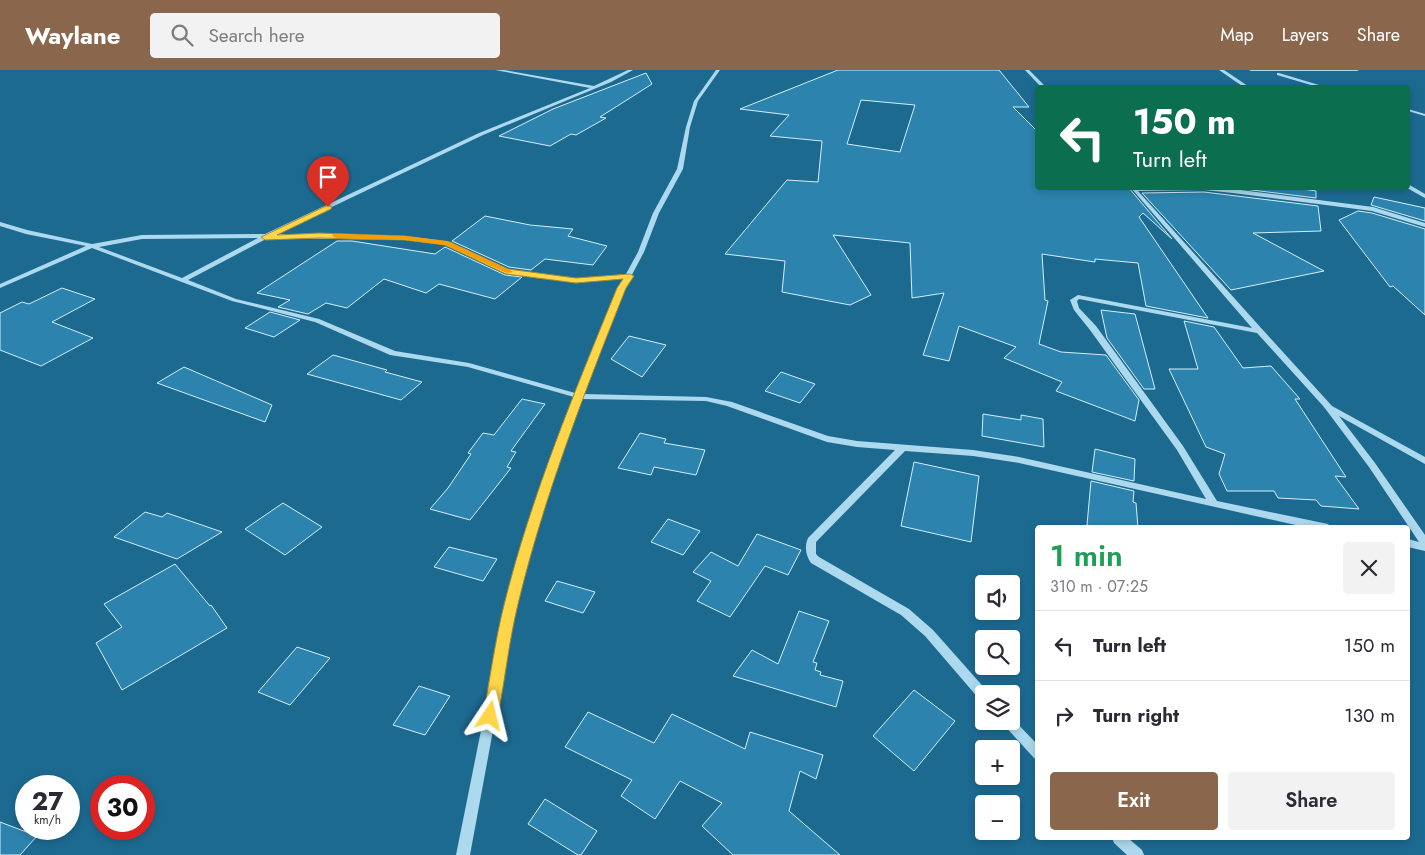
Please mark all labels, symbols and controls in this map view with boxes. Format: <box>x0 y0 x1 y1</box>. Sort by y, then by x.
search box <box>150 13 500 58</box>
text: Waylane <box>25 18 120 53</box>
icon: search <box>168 21 196 49</box>
text: Search here <box>208 22 305 49</box>
text: Map <box>1220 22 1254 48</box>
text: Layers <box>1282 22 1329 48</box>
text: Share <box>1357 22 1400 48</box>
text: 150 m <box>1133 97 1236 147</box>
icon: left <box>1050 105 1115 170</box>
text: Turn left <box>1133 143 1207 175</box>
pin <box>307 156 349 207</box>
icon: arrive <box>314 163 342 191</box>
text: 1 min <box>1050 534 1123 577</box>
button: close <box>1343 542 1395 594</box>
map controls <box>975 575 1020 840</box>
button: sound <box>975 575 1020 620</box>
text: 310 m · 07:25 <box>1050 575 1148 598</box>
button: search <box>975 630 1020 675</box>
icon: left <box>1050 632 1078 660</box>
text: Turn left <box>1093 632 1166 659</box>
text: 150 m <box>1344 632 1395 659</box>
button: layers <box>975 685 1020 730</box>
position arrow <box>463 689 515 741</box>
icon: right <box>1050 702 1078 730</box>
text: Turn right <box>1093 702 1179 729</box>
text: 130 m <box>1344 702 1395 729</box>
button: + <box>975 740 1020 785</box>
button: Exit <box>1050 772 1218 830</box>
button: Share <box>1228 772 1395 830</box>
speed limit sign: 30 <box>90 775 155 840</box>
text: 27 <box>32 783 63 819</box>
button: − <box>975 795 1020 840</box>
text: km/h <box>34 811 61 829</box>

